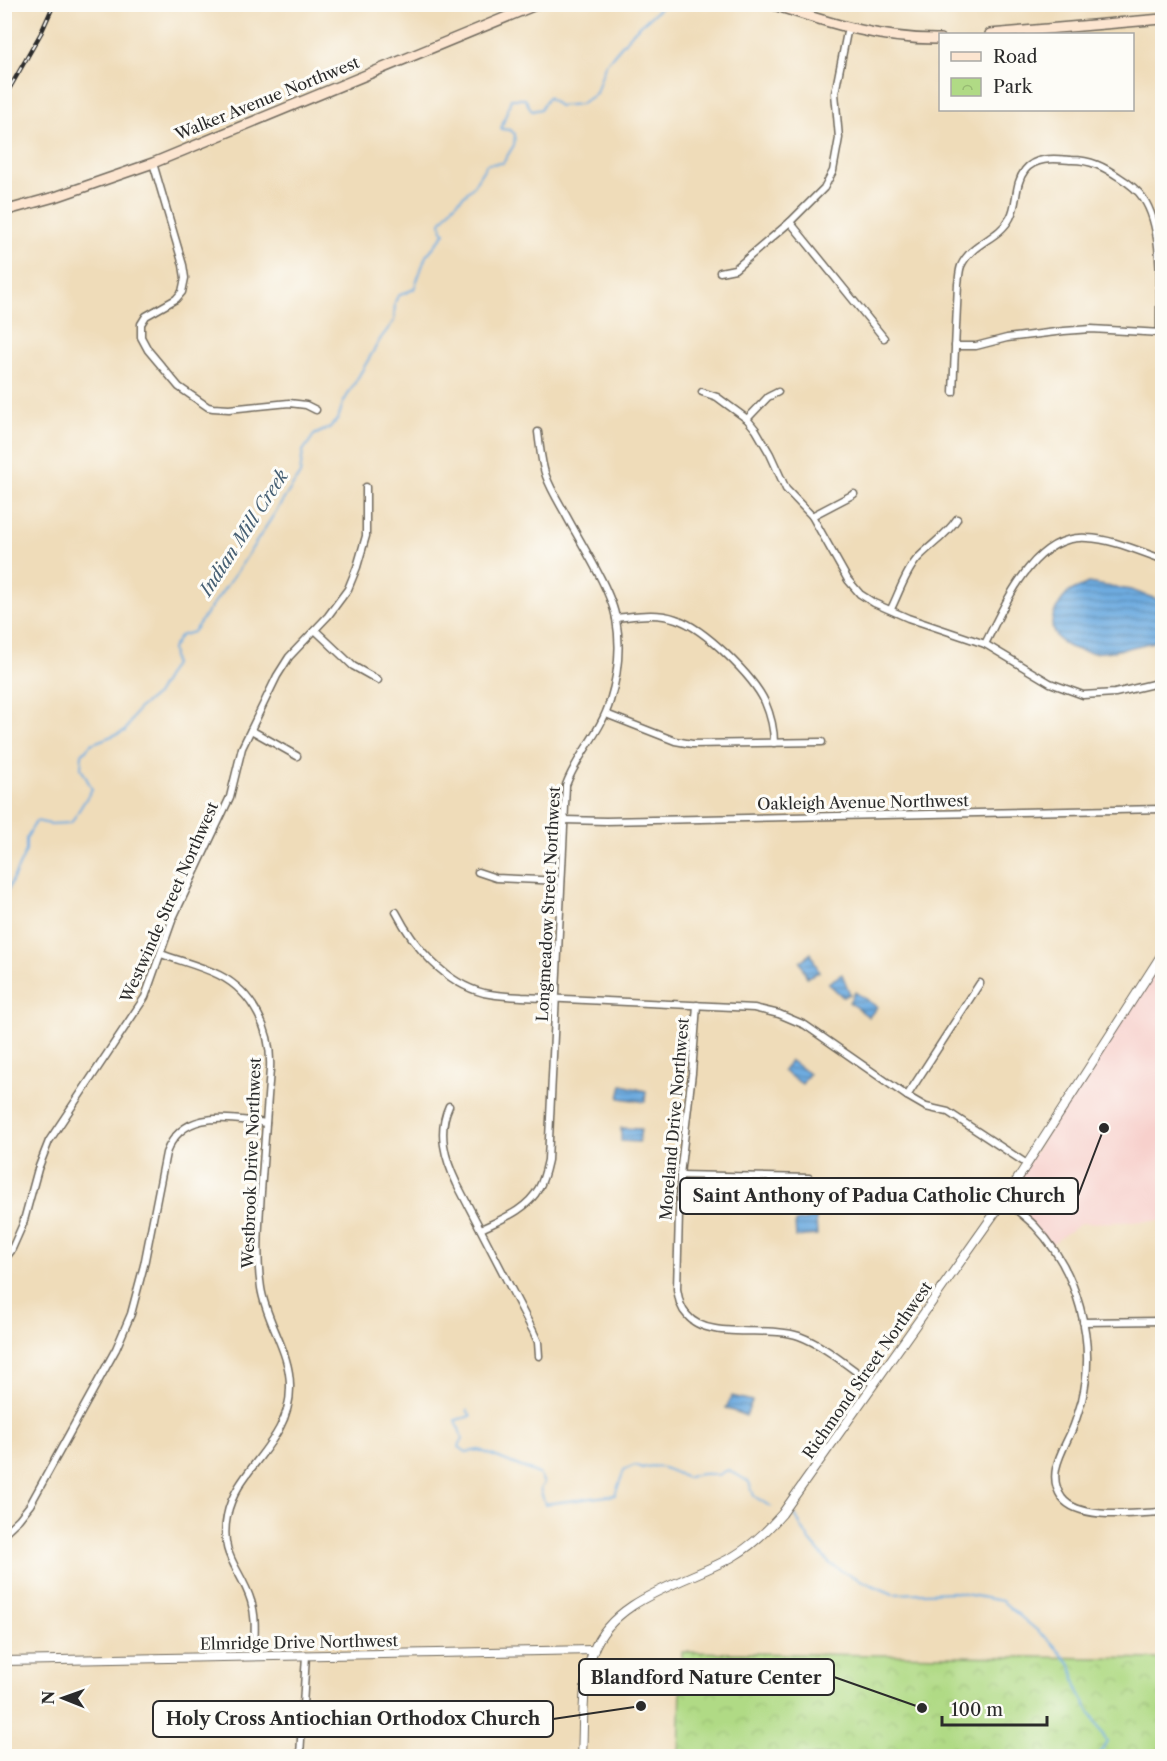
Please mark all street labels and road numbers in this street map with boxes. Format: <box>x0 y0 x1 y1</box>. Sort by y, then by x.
street label: Walker Avenue Northwest <box>171 52 362 145</box>
street label: Longmeadow Street Northwest <box>532 785 564 1022</box>
street label: Oakleigh Avenue Northwest <box>757 790 969 814</box>
street label: Westwinde Street Northwest <box>115 798 222 1006</box>
street label: Moreland Drive Northwest <box>655 1017 693 1221</box>
street label: Westbrook Drive Northwest <box>237 1057 265 1270</box>
street label: Richmond Street Northwest <box>798 1277 936 1463</box>
street label: Elmridge Drive Northwest <box>200 1630 399 1654</box>

